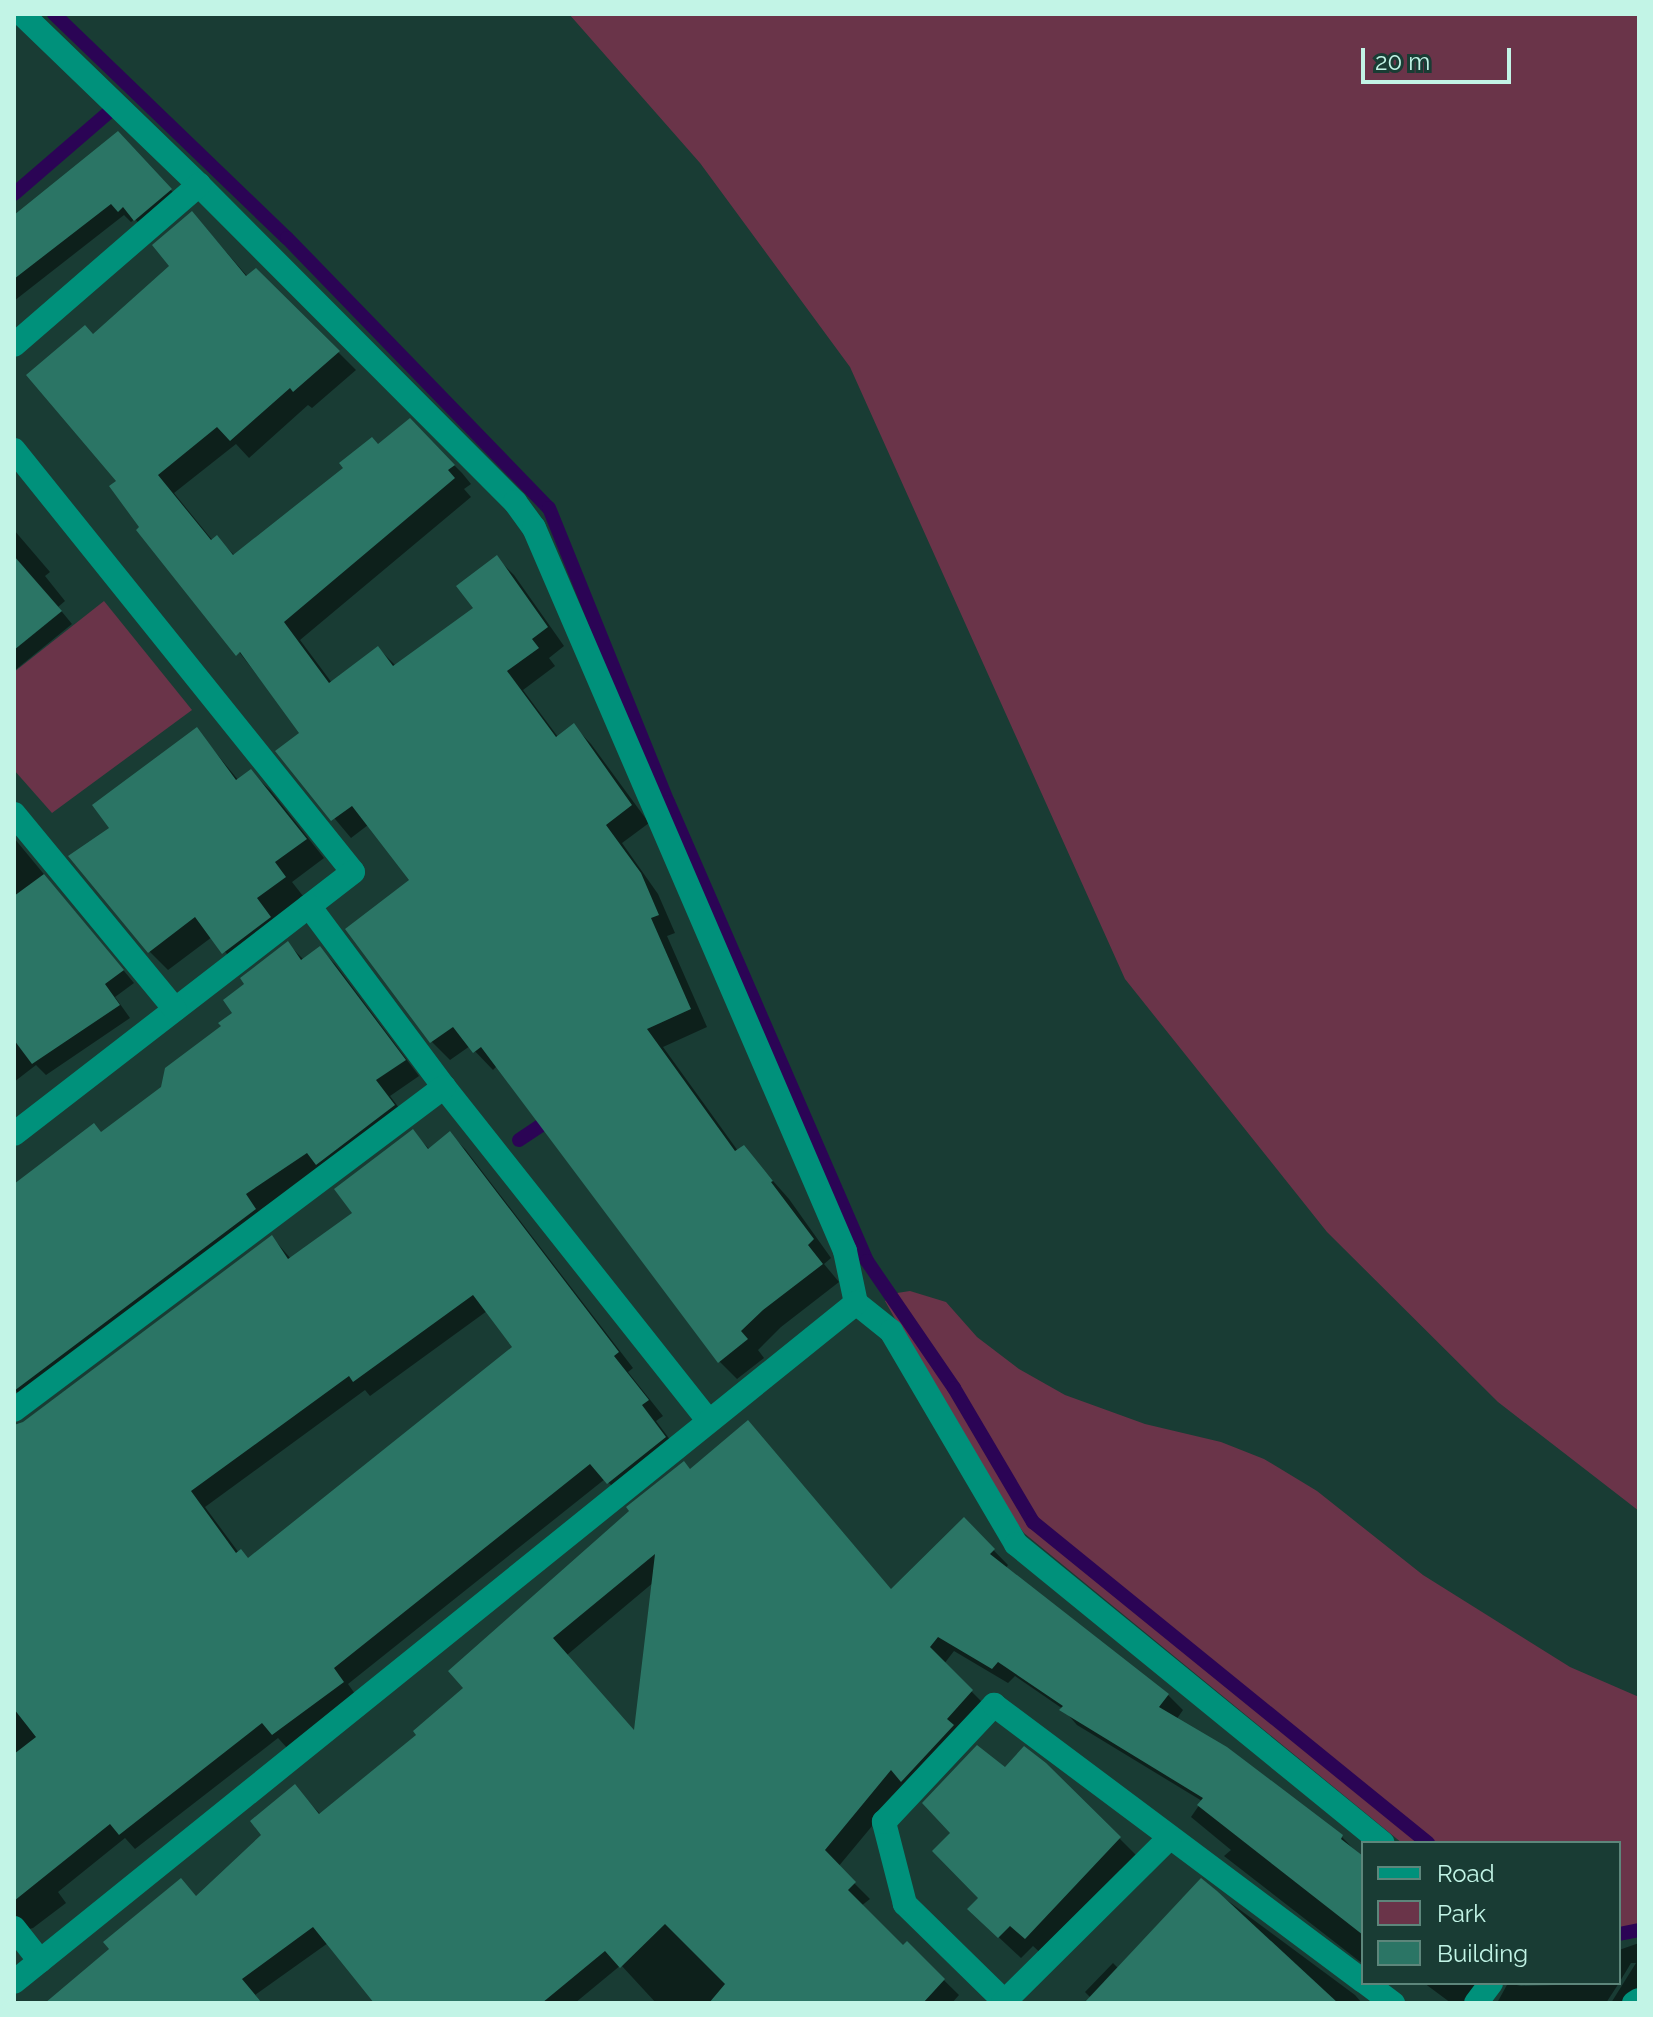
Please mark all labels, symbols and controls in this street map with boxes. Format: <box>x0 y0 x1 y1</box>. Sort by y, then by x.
scale bar <box>1365 32 1515 82</box>
text: 20 m <box>1375 47 1430 76</box>
legend <box>1361 1841 1621 1985</box>
text: Road <box>1437 1859 1495 1888</box>
text: Park <box>1437 1899 1486 1928</box>
text: Building <box>1437 1939 1528 1968</box>

